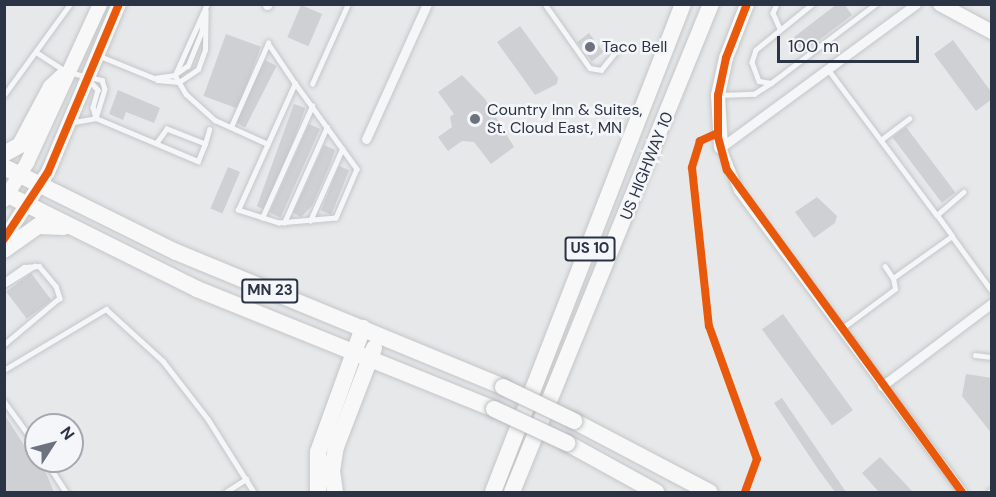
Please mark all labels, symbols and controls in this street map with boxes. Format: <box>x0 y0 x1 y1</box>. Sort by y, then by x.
scale bar <box>780 24 922 62</box>
text: 100 m <box>788 34 839 58</box>
place label: Taco Bell <box>602 37 667 57</box>
marker: Taco Bell <box>583 40 597 54</box>
place label: Country Inn & Suites, St. Cloud East, MN <box>487 100 642 138</box>
street label: US HIGHWAY 10 <box>617 109 677 223</box>
marker: Country Inn & Suites, St. Cloud East, MN <box>468 112 482 126</box>
road number: US 10 <box>564 237 616 261</box>
road number: MN 23 <box>240 279 300 303</box>
north arrow <box>24 413 84 473</box>
text: N <box>55 422 79 444</box>

